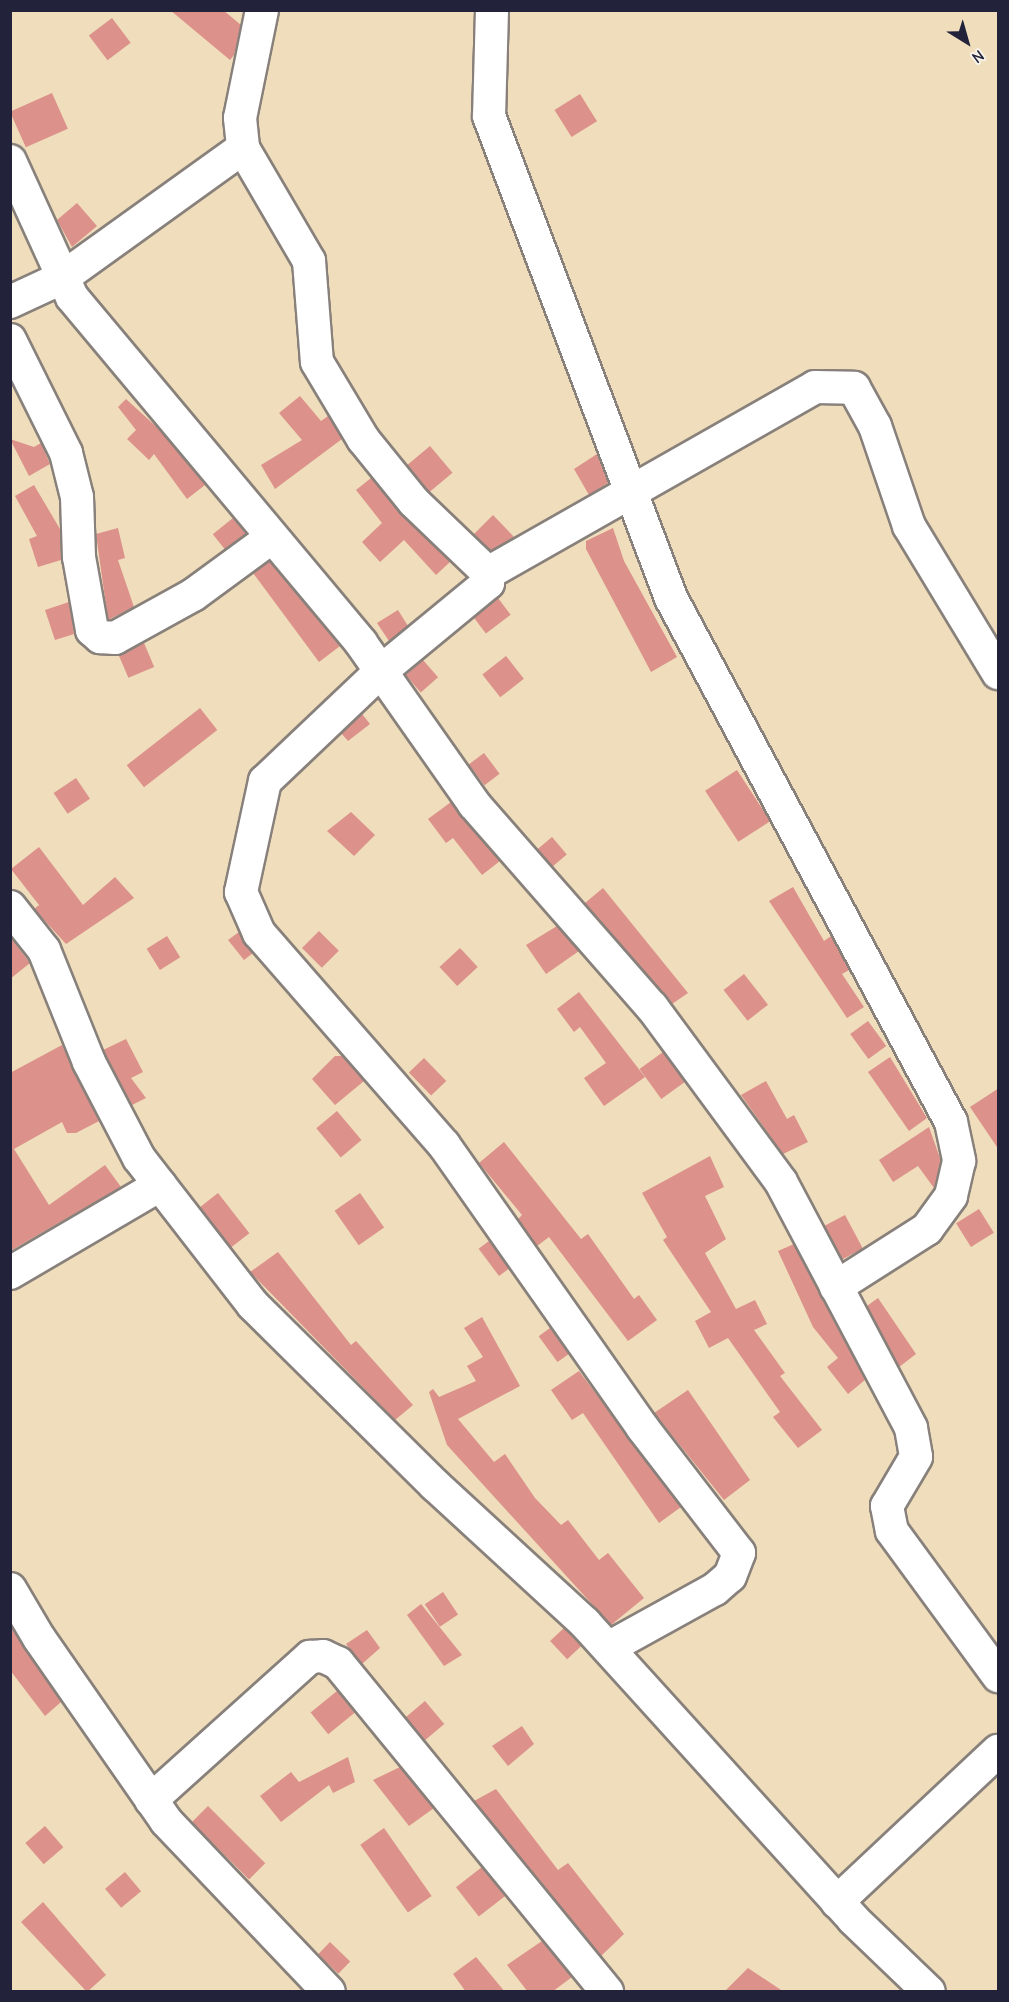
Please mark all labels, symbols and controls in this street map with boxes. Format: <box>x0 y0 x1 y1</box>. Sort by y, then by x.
north arrow <box>937 12 997 72</box>
text: N <box>968 46 987 67</box>

